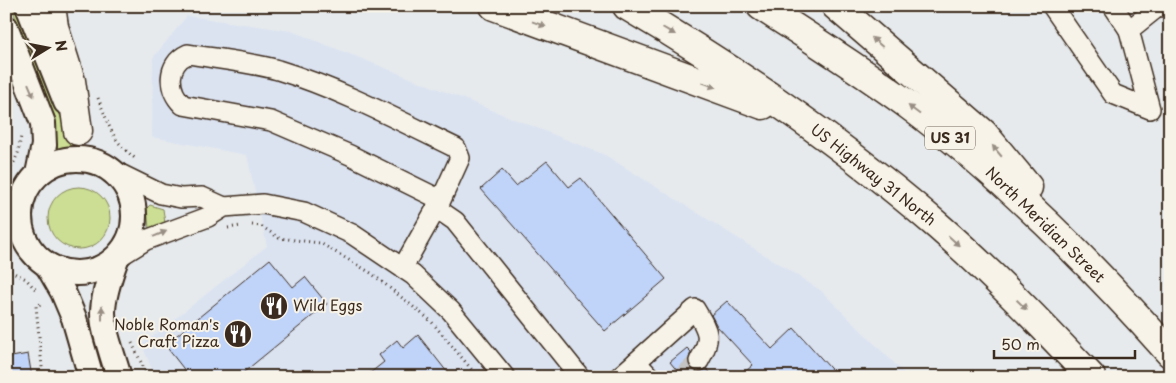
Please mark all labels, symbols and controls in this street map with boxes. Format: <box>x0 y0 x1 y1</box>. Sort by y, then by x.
one-way arrow <box>532 21 547 28</box>
north arrow <box>22 22 72 72</box>
one-way arrow <box>662 27 677 35</box>
one-way arrow <box>871 37 883 48</box>
text: N <box>50 38 73 53</box>
one-way arrow <box>702 81 717 89</box>
one-way arrow <box>27 83 35 97</box>
one-way arrow <box>908 104 921 115</box>
street label: US Highway 31 North <box>806 117 942 230</box>
road number: US 31 <box>925 126 975 150</box>
one-way arrow <box>992 144 1003 157</box>
street label: North Meridian Street <box>981 160 1111 287</box>
one-way arrow <box>153 230 167 238</box>
one-way arrow <box>948 235 960 247</box>
restaurant icon: Wild Eggs <box>259 291 289 321</box>
place label: Wild Eggs <box>293 293 363 316</box>
one-way arrow <box>1016 299 1028 311</box>
one-way arrow <box>98 305 106 321</box>
place label: Noble Roman's Craft Pizza <box>114 312 220 352</box>
restaurant icon: Noble Roman's Craft Pizza <box>223 319 253 349</box>
scale bar <box>994 328 1135 360</box>
text: 50 m <box>1001 332 1040 355</box>

